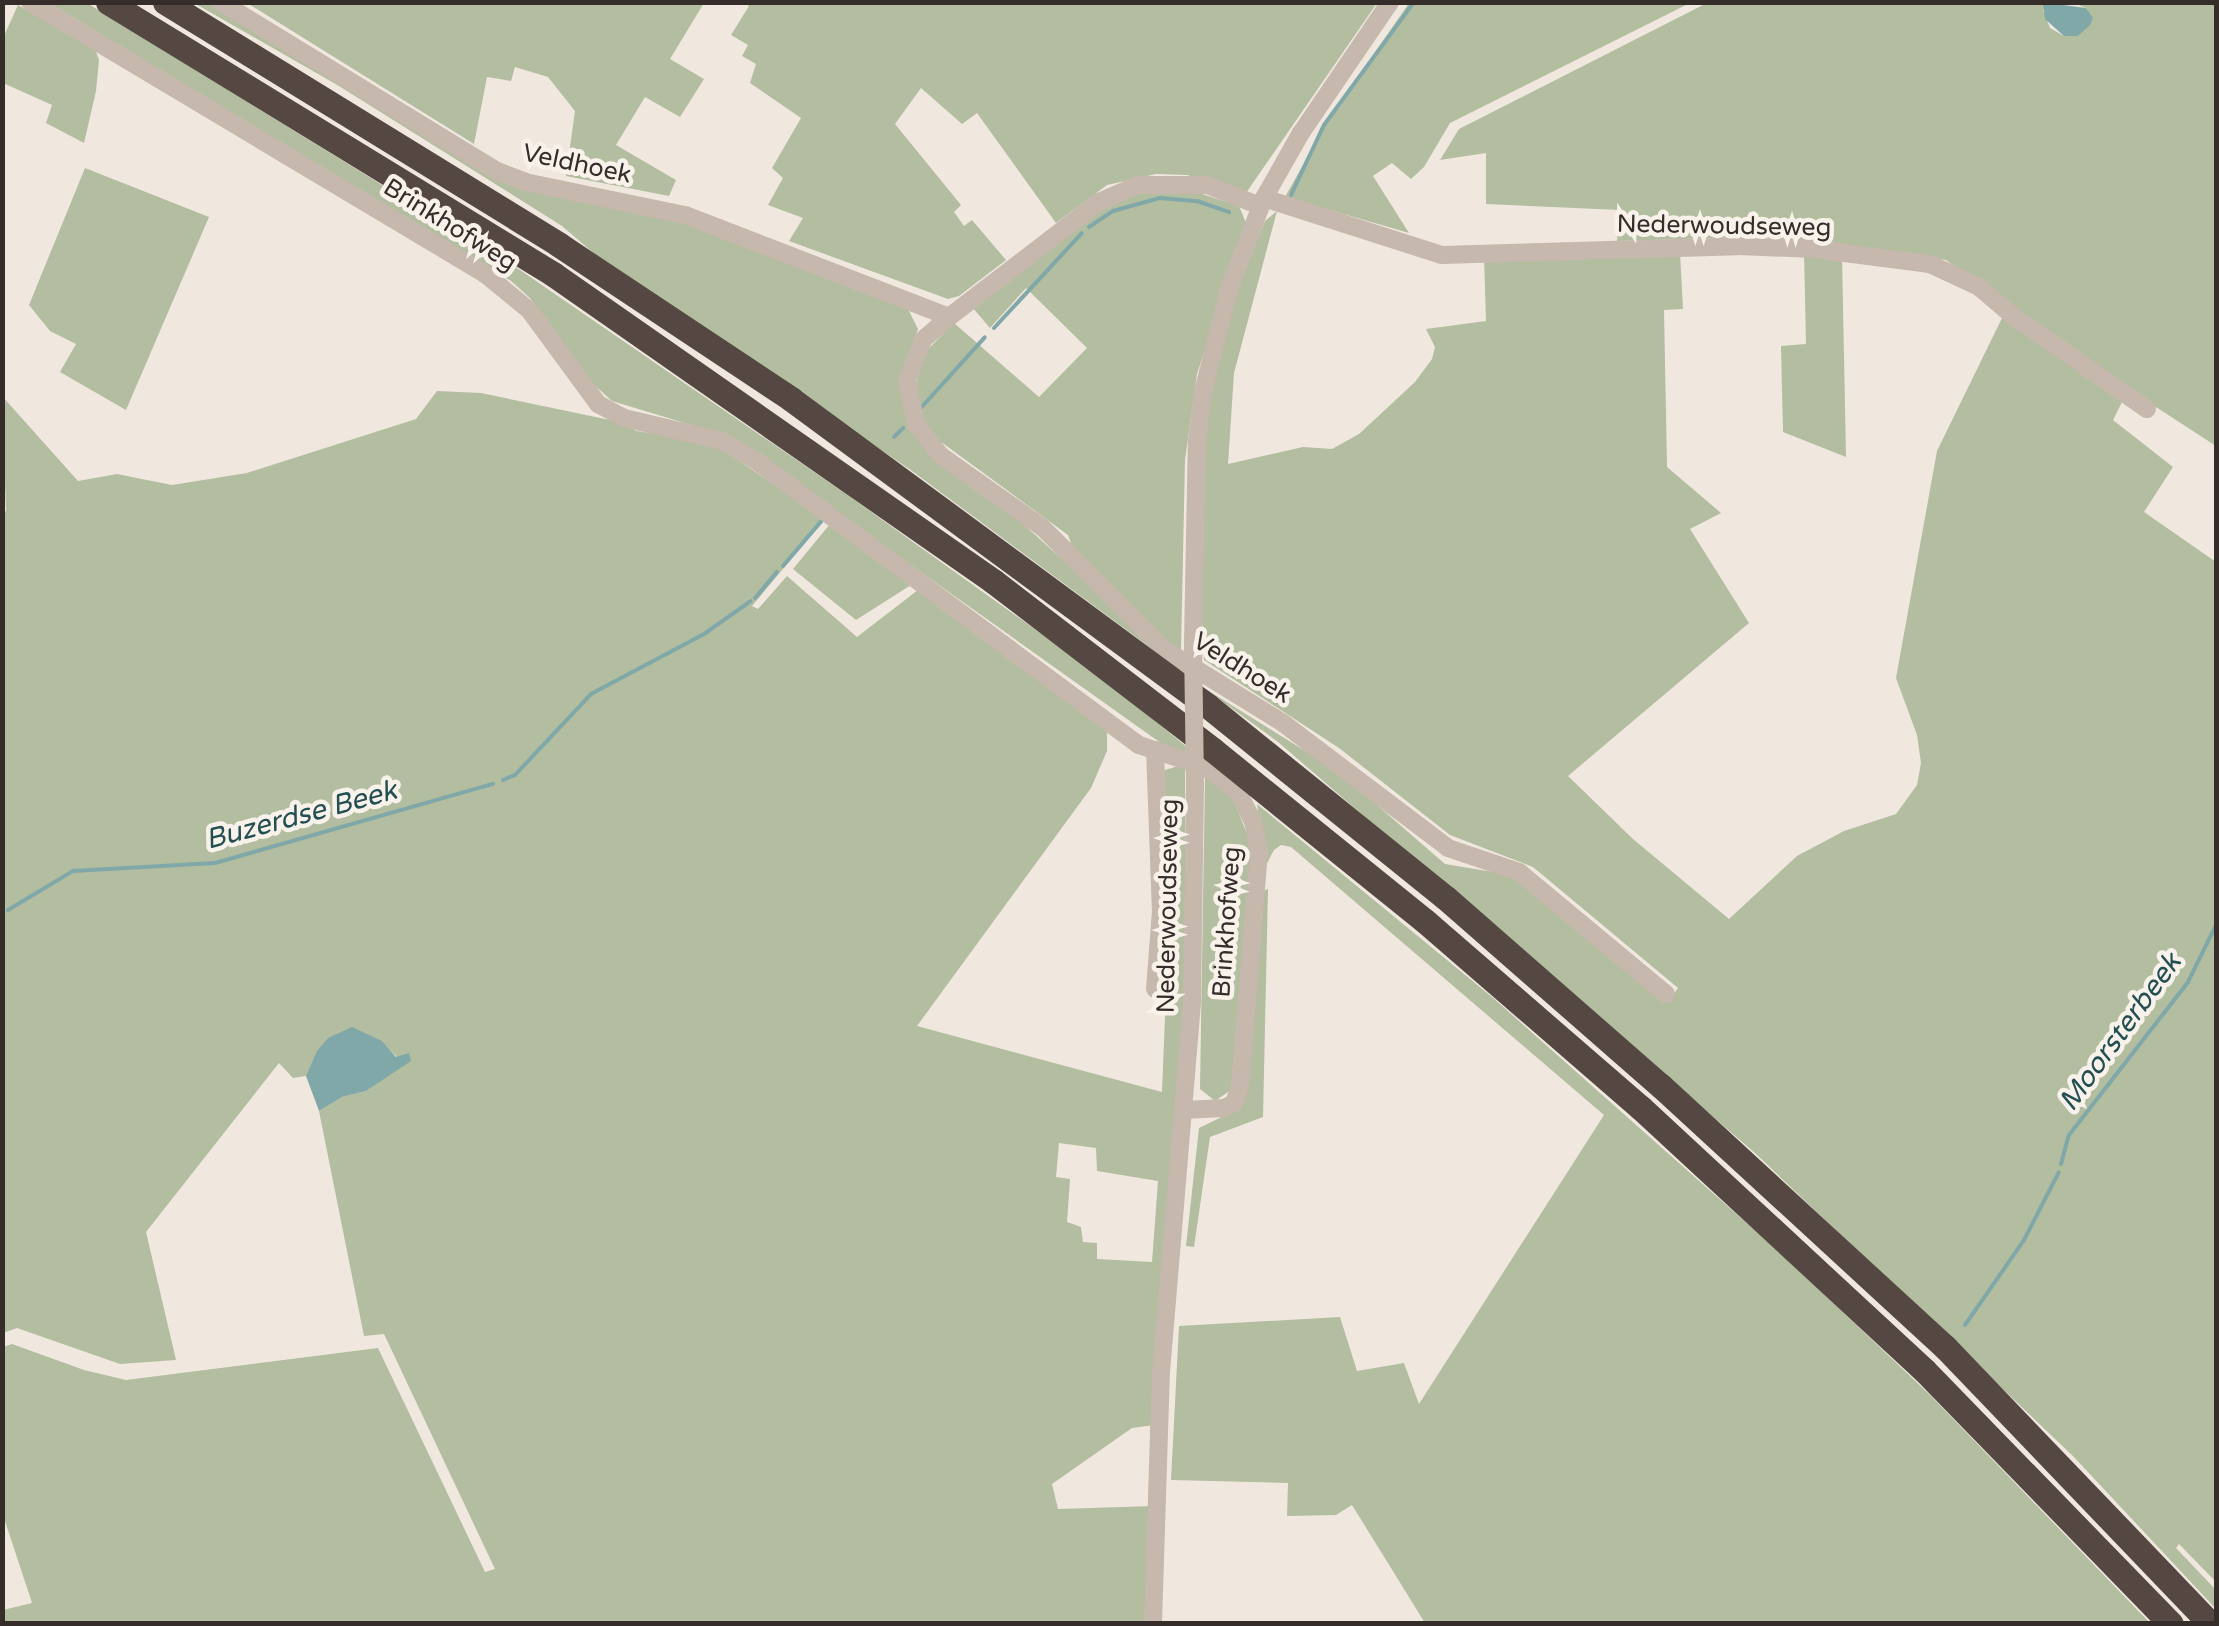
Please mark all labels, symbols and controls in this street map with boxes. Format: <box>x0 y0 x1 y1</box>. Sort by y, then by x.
street label: Veldhoek <box>520 138 634 190</box>
street label: Brinkhofweg <box>378 172 522 278</box>
street label: Nederwoudseweg <box>1616 209 1832 243</box>
street label: Veldhoek <box>1187 626 1297 710</box>
water label: Buzerdse Beek <box>202 773 400 857</box>
street label: Nederwoudseweg <box>1151 798 1185 1014</box>
street label: Brinkhofweg <box>1207 846 1247 998</box>
water label: Moorsterbeek <box>2052 947 2188 1117</box>

